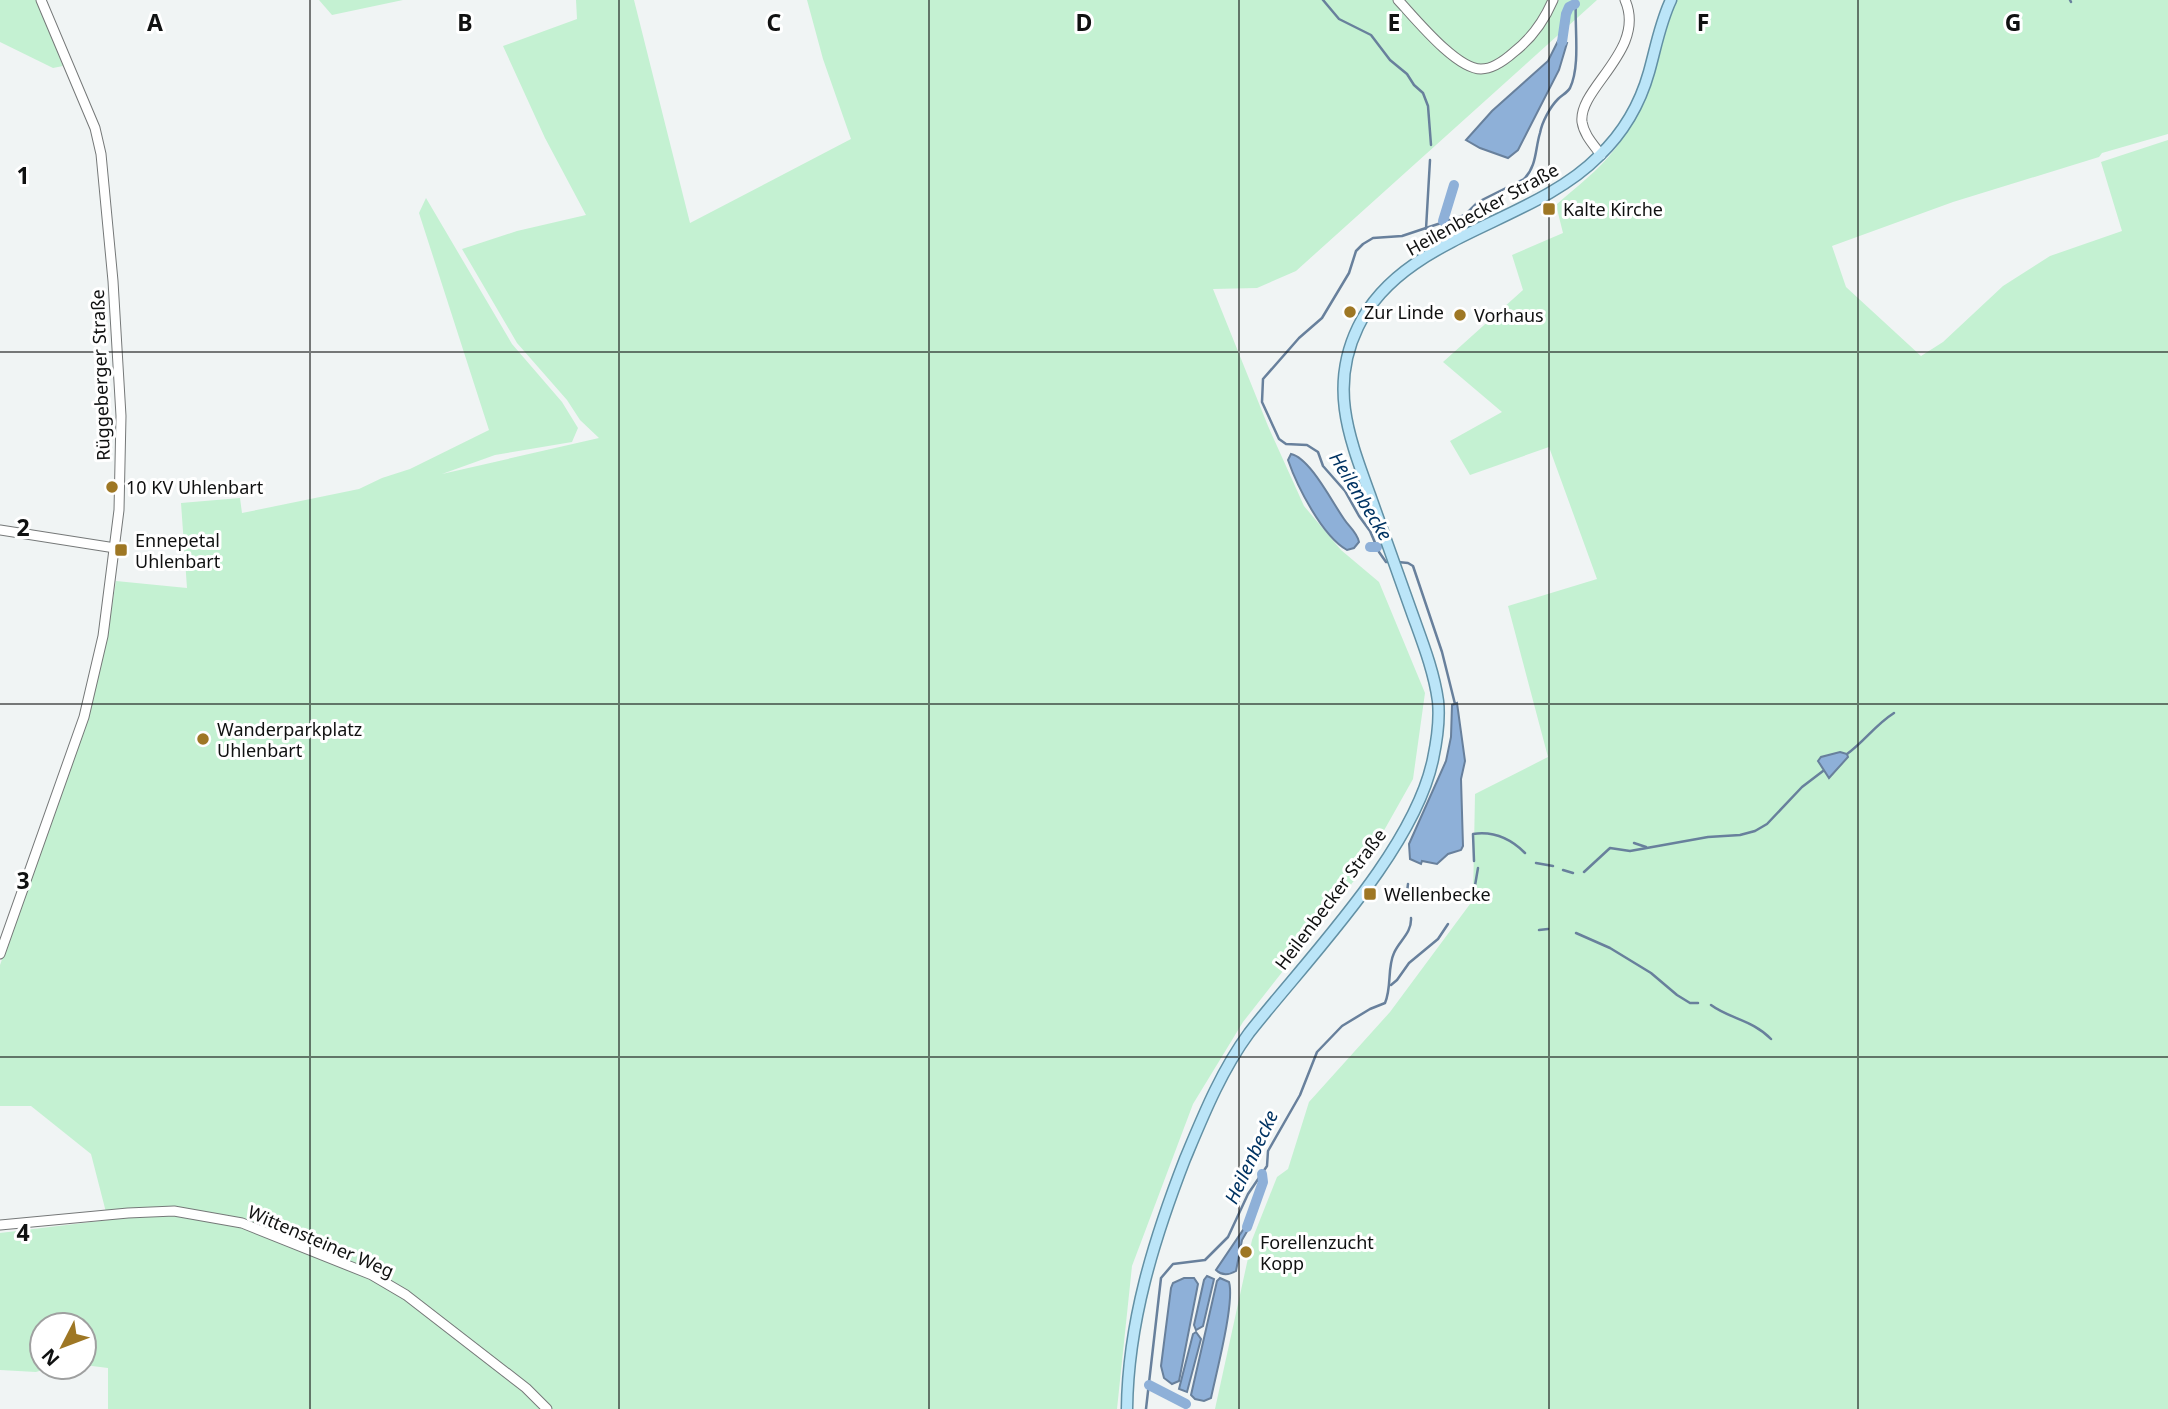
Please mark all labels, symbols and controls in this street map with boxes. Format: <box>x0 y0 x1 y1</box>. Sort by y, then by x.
text: A <box>147 6 163 38</box>
text: B <box>457 6 473 38</box>
text: C <box>767 6 782 38</box>
text: D <box>1076 6 1092 38</box>
text: E <box>1388 6 1400 38</box>
text: F <box>1697 6 1709 38</box>
text: G <box>2005 6 2021 38</box>
street label: Heilenbecker Straße <box>1401 157 1563 261</box>
text: 1 <box>16 159 30 191</box>
place label: Kalte Kirche <box>1563 197 1663 221</box>
marker: Kalte Kirche <box>1541 201 1557 217</box>
street label: Rüggeberger Straße <box>85 289 115 461</box>
place label: Zur Linde <box>1364 300 1444 324</box>
place label: Vorhaus <box>1474 303 1544 327</box>
marker: Zur Linde <box>1342 304 1358 320</box>
marker: Vorhaus <box>1452 307 1468 323</box>
water label: Heilenbecke <box>1323 447 1399 545</box>
place label: 10 KV Uhlenbart <box>126 475 264 499</box>
marker: 10 KV Uhlenbart <box>104 479 120 495</box>
text: 2 <box>16 511 30 543</box>
place label: Ennepetal Uhlenbart <box>135 528 221 573</box>
marker: Ennepetal Uhlenbart <box>113 542 129 558</box>
place label: Wanderparkplatz Uhlenbart <box>217 717 362 762</box>
marker: Wanderparkplatz Uhlenbart <box>195 731 211 747</box>
street label: Heilenbecker Straße <box>1269 824 1391 974</box>
text: 3 <box>16 864 30 896</box>
place label: Wellenbecke <box>1384 882 1491 906</box>
marker: Wellenbecke <box>1362 886 1378 902</box>
water label: Heilenbecke <box>1218 1106 1284 1208</box>
street label: Wittensteiner Weg <box>244 1199 398 1283</box>
text: 4 <box>16 1216 30 1248</box>
place label: Forellenzucht Kopp <box>1260 1230 1374 1275</box>
marker: Forellenzucht Kopp <box>1238 1244 1254 1260</box>
north arrow <box>28 1311 98 1381</box>
text: N <box>36 1343 65 1372</box>

